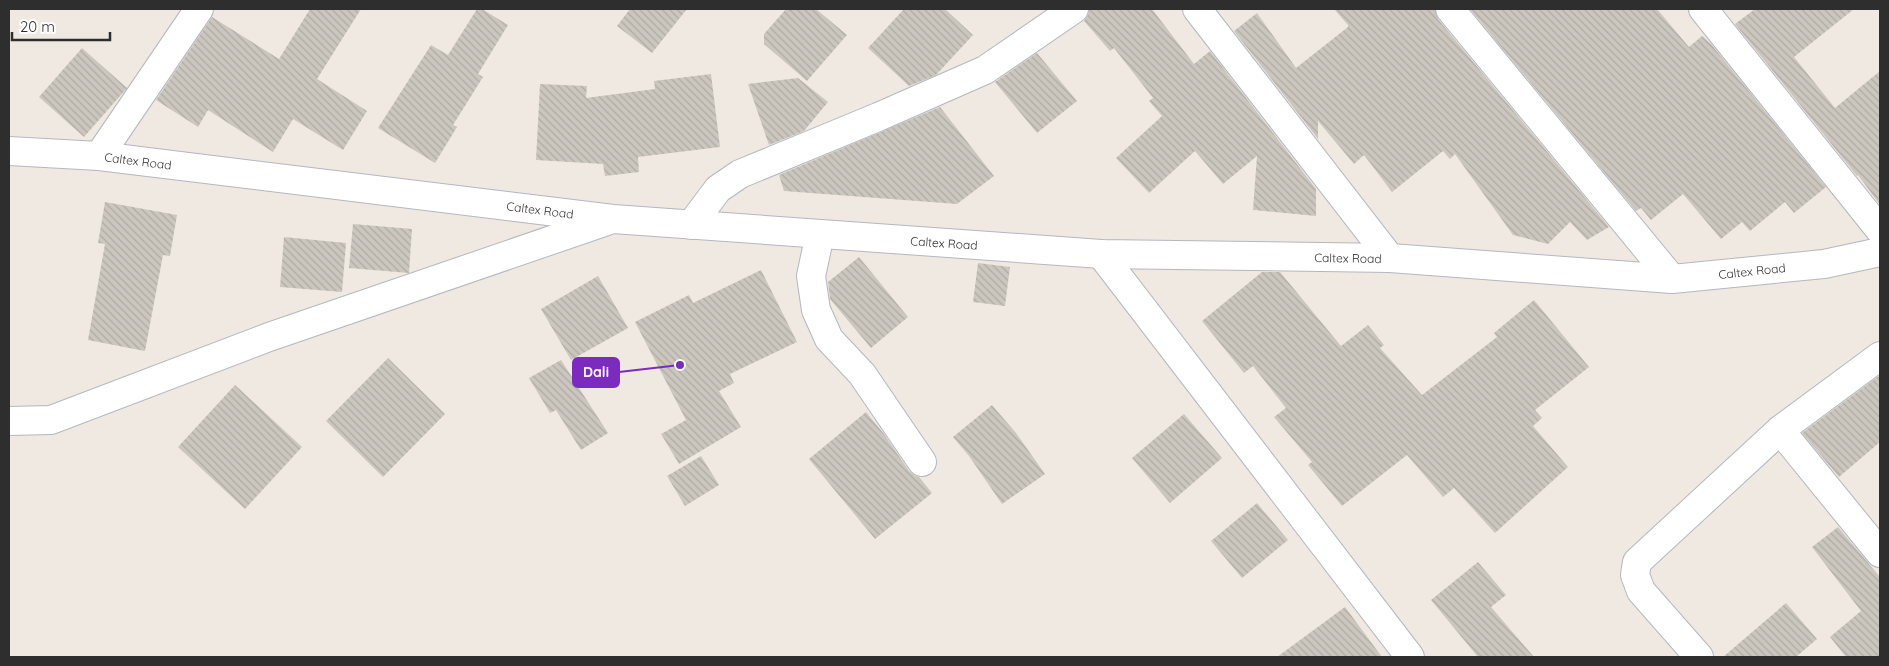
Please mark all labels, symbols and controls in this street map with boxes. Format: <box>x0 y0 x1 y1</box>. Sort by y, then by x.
scale bar <box>12 10 110 42</box>
text: 20 m <box>20 17 55 36</box>
street label: Caltex Road <box>104 149 172 173</box>
street label: Caltex Road <box>506 198 574 222</box>
street label: Caltex Road <box>910 233 978 253</box>
street label: Caltex Road <box>1314 250 1382 266</box>
street label: Caltex Road <box>1718 260 1786 282</box>
callout: Dali <box>573 358 619 387</box>
text: Dali <box>583 363 609 381</box>

